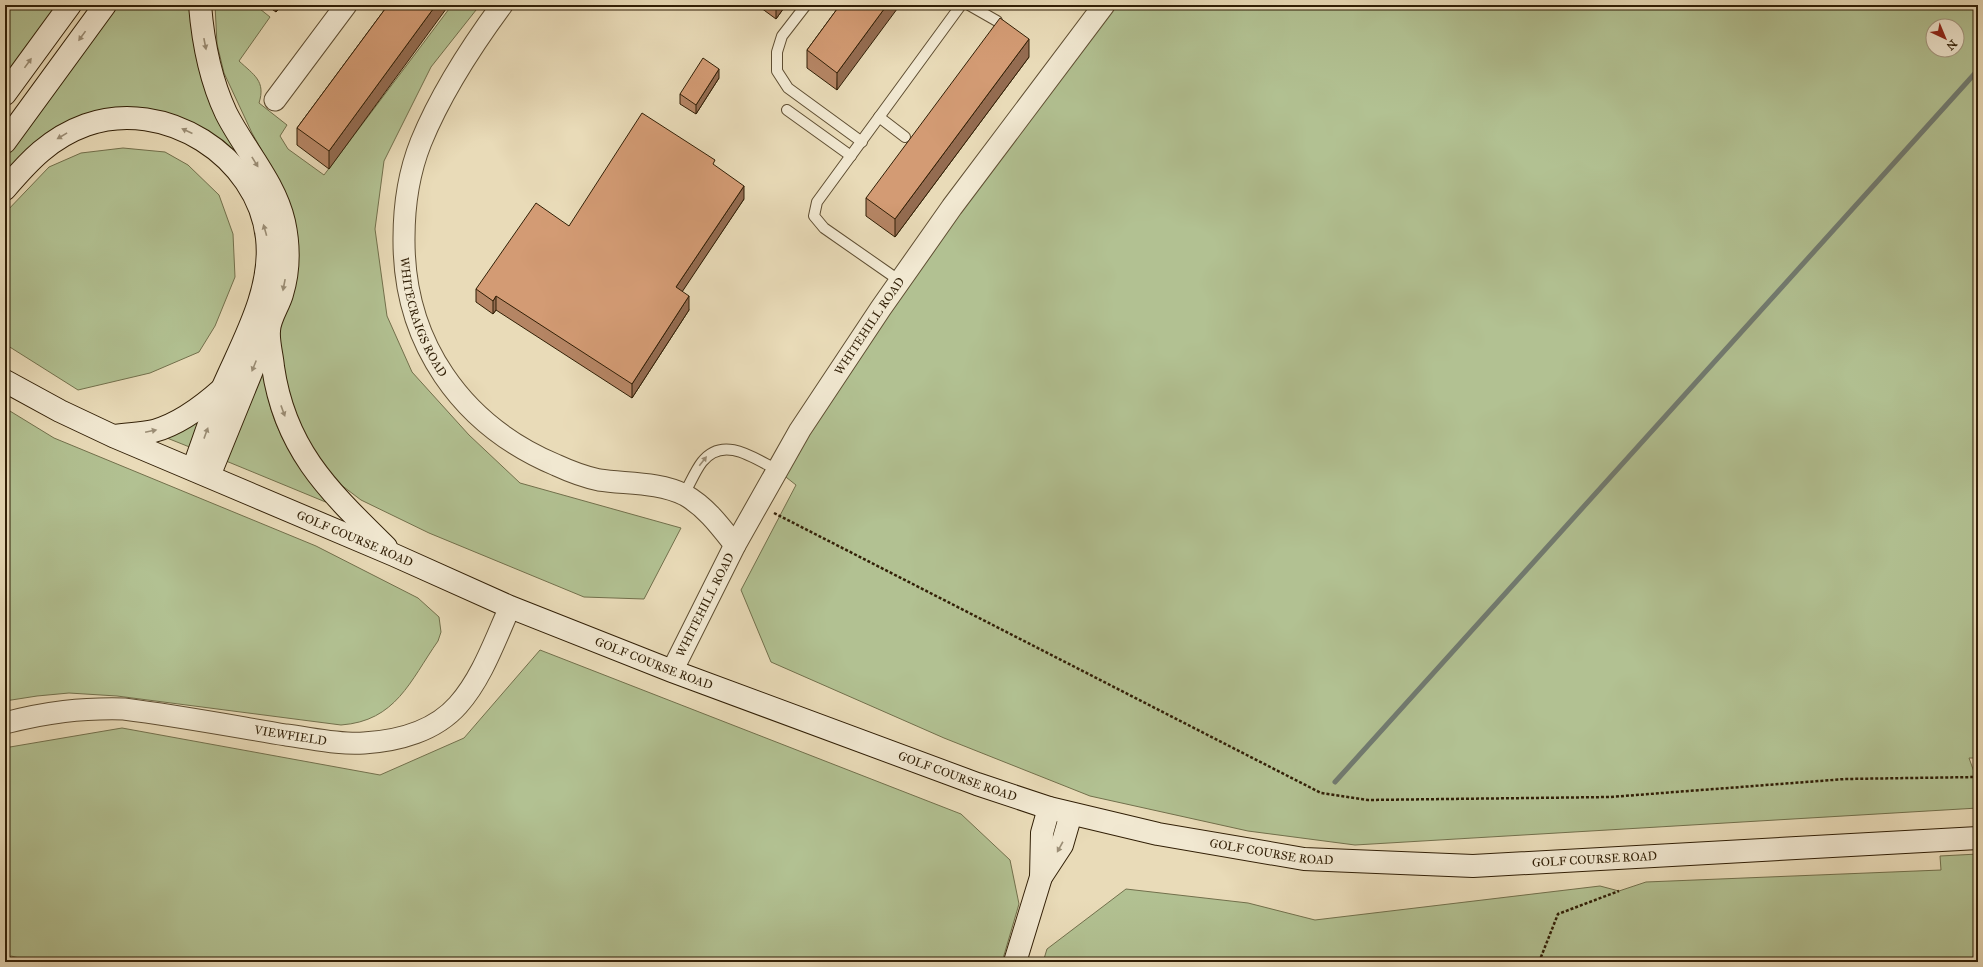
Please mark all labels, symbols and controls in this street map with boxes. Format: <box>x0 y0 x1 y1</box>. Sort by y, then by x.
north arrow <box>1925 18 1965 58</box>
one-way arrow <box>78 31 86 42</box>
text: N <box>1943 37 1959 53</box>
one-way arrow <box>202 38 208 50</box>
one-way arrow <box>24 57 32 68</box>
one-way arrow <box>181 128 193 135</box>
one-way arrow <box>57 132 67 140</box>
one-way arrow <box>252 156 259 168</box>
one-way arrow <box>262 224 268 236</box>
street label: WHITECRAIGS ROAD <box>397 257 450 380</box>
street label: WHITEHILL ROAD <box>832 275 907 377</box>
one-way arrow <box>280 279 286 291</box>
one-way arrow <box>251 360 257 371</box>
one-way arrow <box>280 406 286 418</box>
one-way arrow <box>204 426 210 438</box>
one-way arrow <box>145 427 157 433</box>
one-way arrow <box>699 455 708 466</box>
street label: GOLF COURSE ROAD <box>295 508 415 570</box>
street label: WHITEHILL ROAD <box>673 551 737 659</box>
street label: GOLF COURSE ROAD <box>593 634 715 692</box>
street label: VIEWFIELD <box>252 723 328 748</box>
street label: GOLF COURSE ROAD <box>896 748 1019 804</box>
street label: GOLF COURSE ROAD <box>1209 836 1334 867</box>
one-way arrow <box>1057 841 1063 853</box>
street label: GOLF COURSE ROAD <box>1532 849 1657 870</box>

